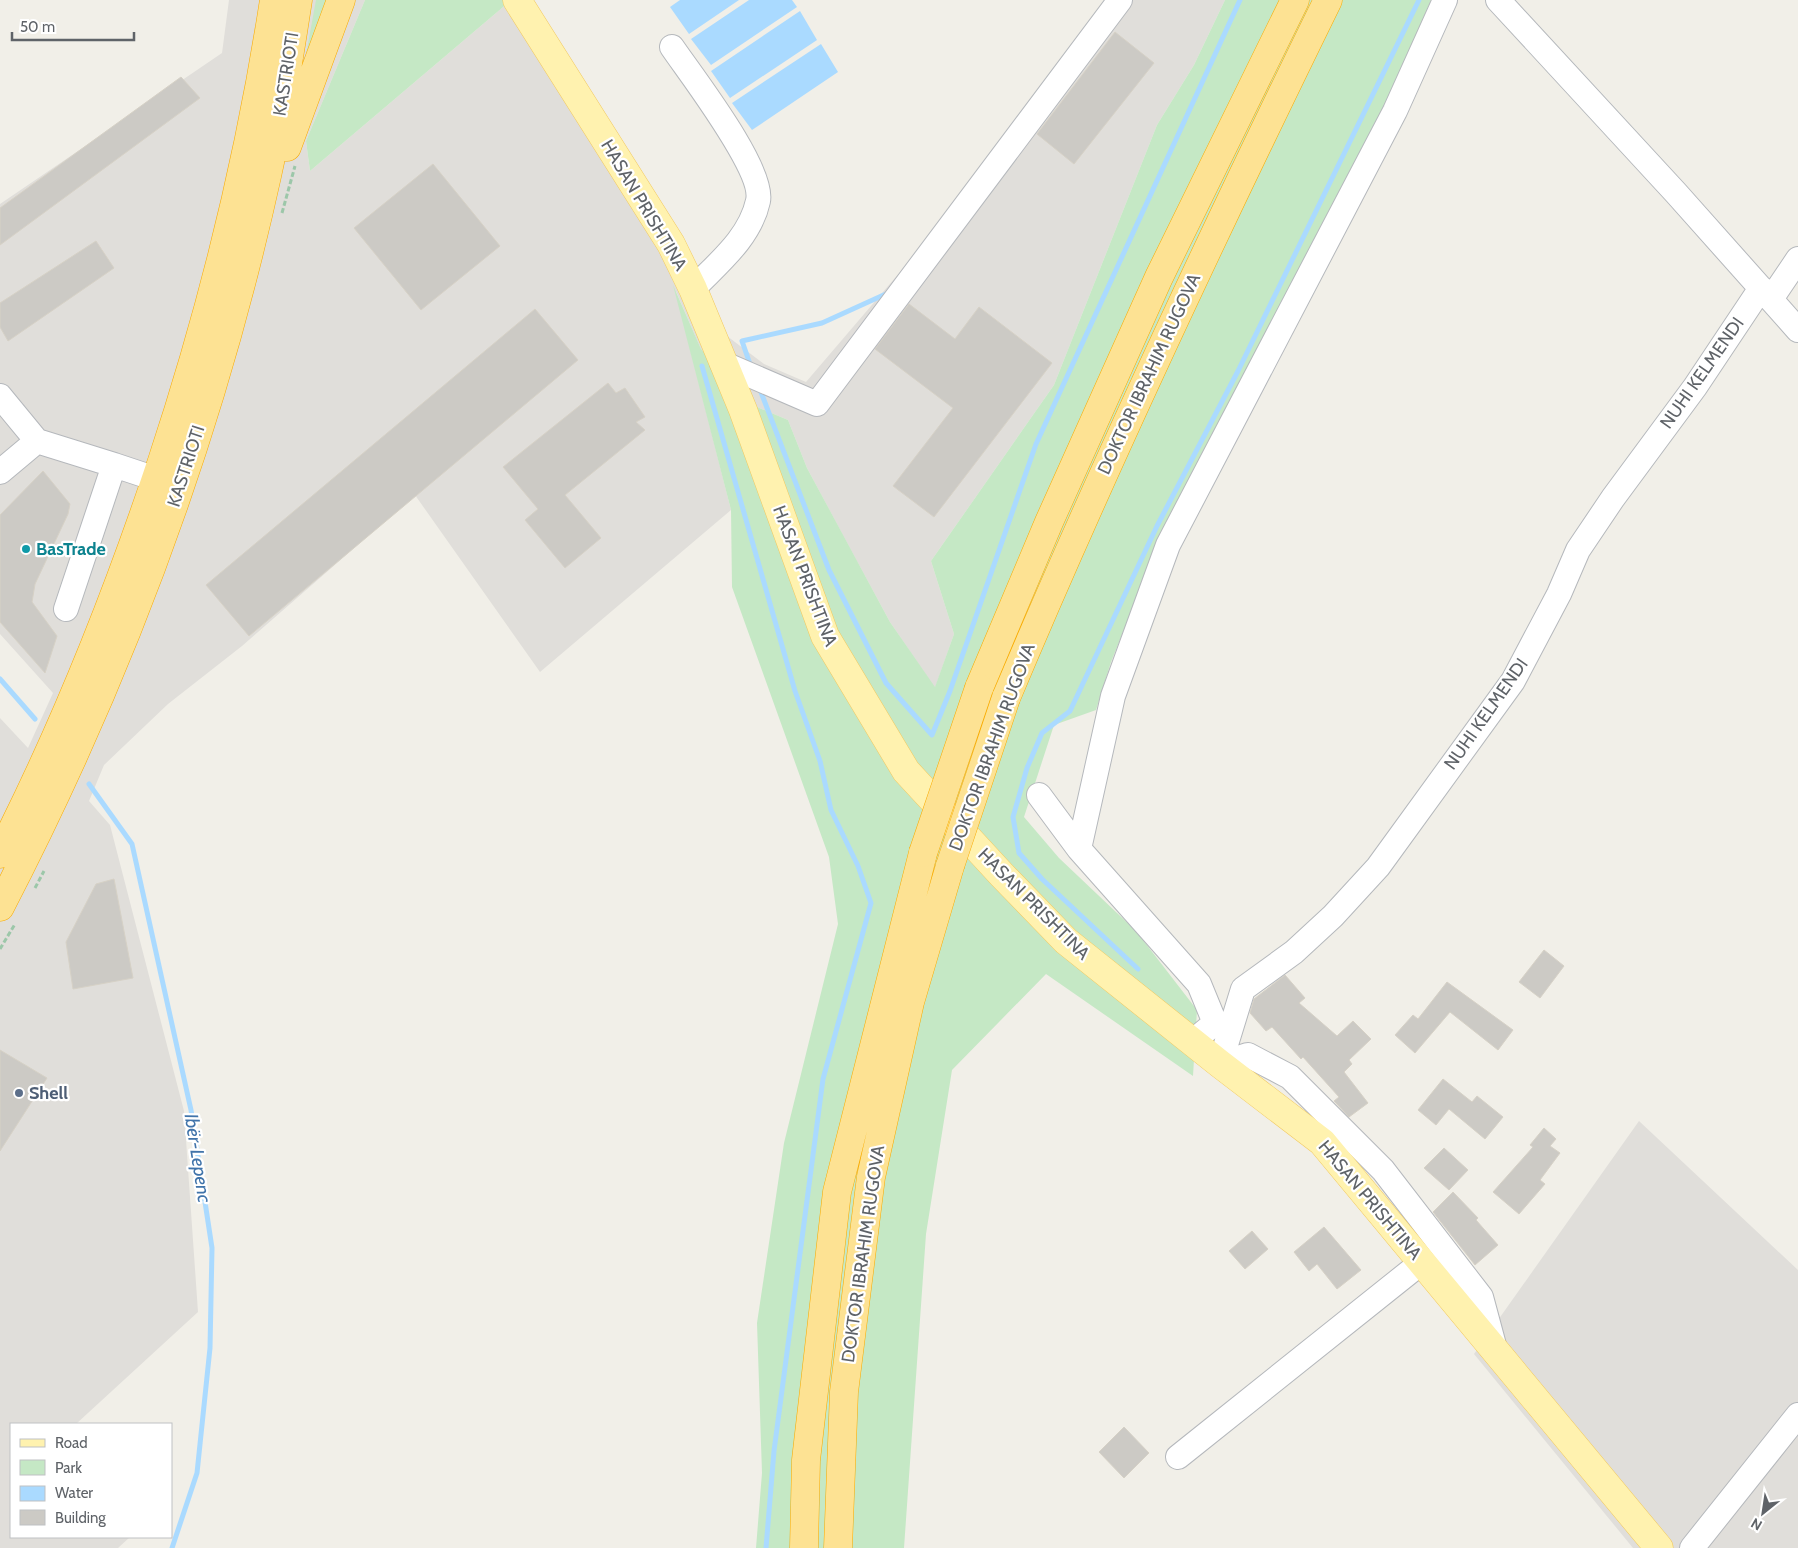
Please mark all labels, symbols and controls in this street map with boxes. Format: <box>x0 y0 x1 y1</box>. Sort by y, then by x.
scale bar <box>12 10 135 42</box>
text: 50 m <box>20 18 55 36</box>
street label: KASTRIOTI <box>269 31 303 117</box>
street label: HASAN PRISHTINA <box>596 135 692 275</box>
street label: DOKTOR IBRAHIM RUGOVA <box>1093 270 1205 478</box>
street label: NUHI KELMENDI <box>1655 313 1749 433</box>
street label: KASTRIOTI <box>162 422 210 510</box>
street label: HASAN PRISHTINA <box>768 502 842 650</box>
place label: BasTrade <box>36 538 106 560</box>
marker: BasTrade <box>20 543 32 555</box>
street label: DOKTOR IBRAHIM RUGOVA <box>944 640 1040 854</box>
street label: NUHI KELMENDI <box>1439 654 1533 774</box>
street label: HASAN PRISHTINA <box>974 844 1094 964</box>
place label: Shell <box>29 1082 68 1104</box>
marker: Shell <box>13 1087 25 1099</box>
water label: Ibër-Lepenc <box>180 1112 217 1205</box>
street label: HASAN PRISHTINA <box>1314 1136 1426 1264</box>
street label: DOKTOR IBRAHIM RUGOVA <box>837 1144 889 1364</box>
legend <box>10 1423 172 1538</box>
text: Road <box>55 1434 88 1452</box>
text: Park <box>55 1459 82 1477</box>
text: Water <box>55 1484 93 1502</box>
north arrow <box>1738 1488 1788 1538</box>
text: Building <box>55 1509 106 1527</box>
text: N <box>1748 1514 1765 1535</box>

